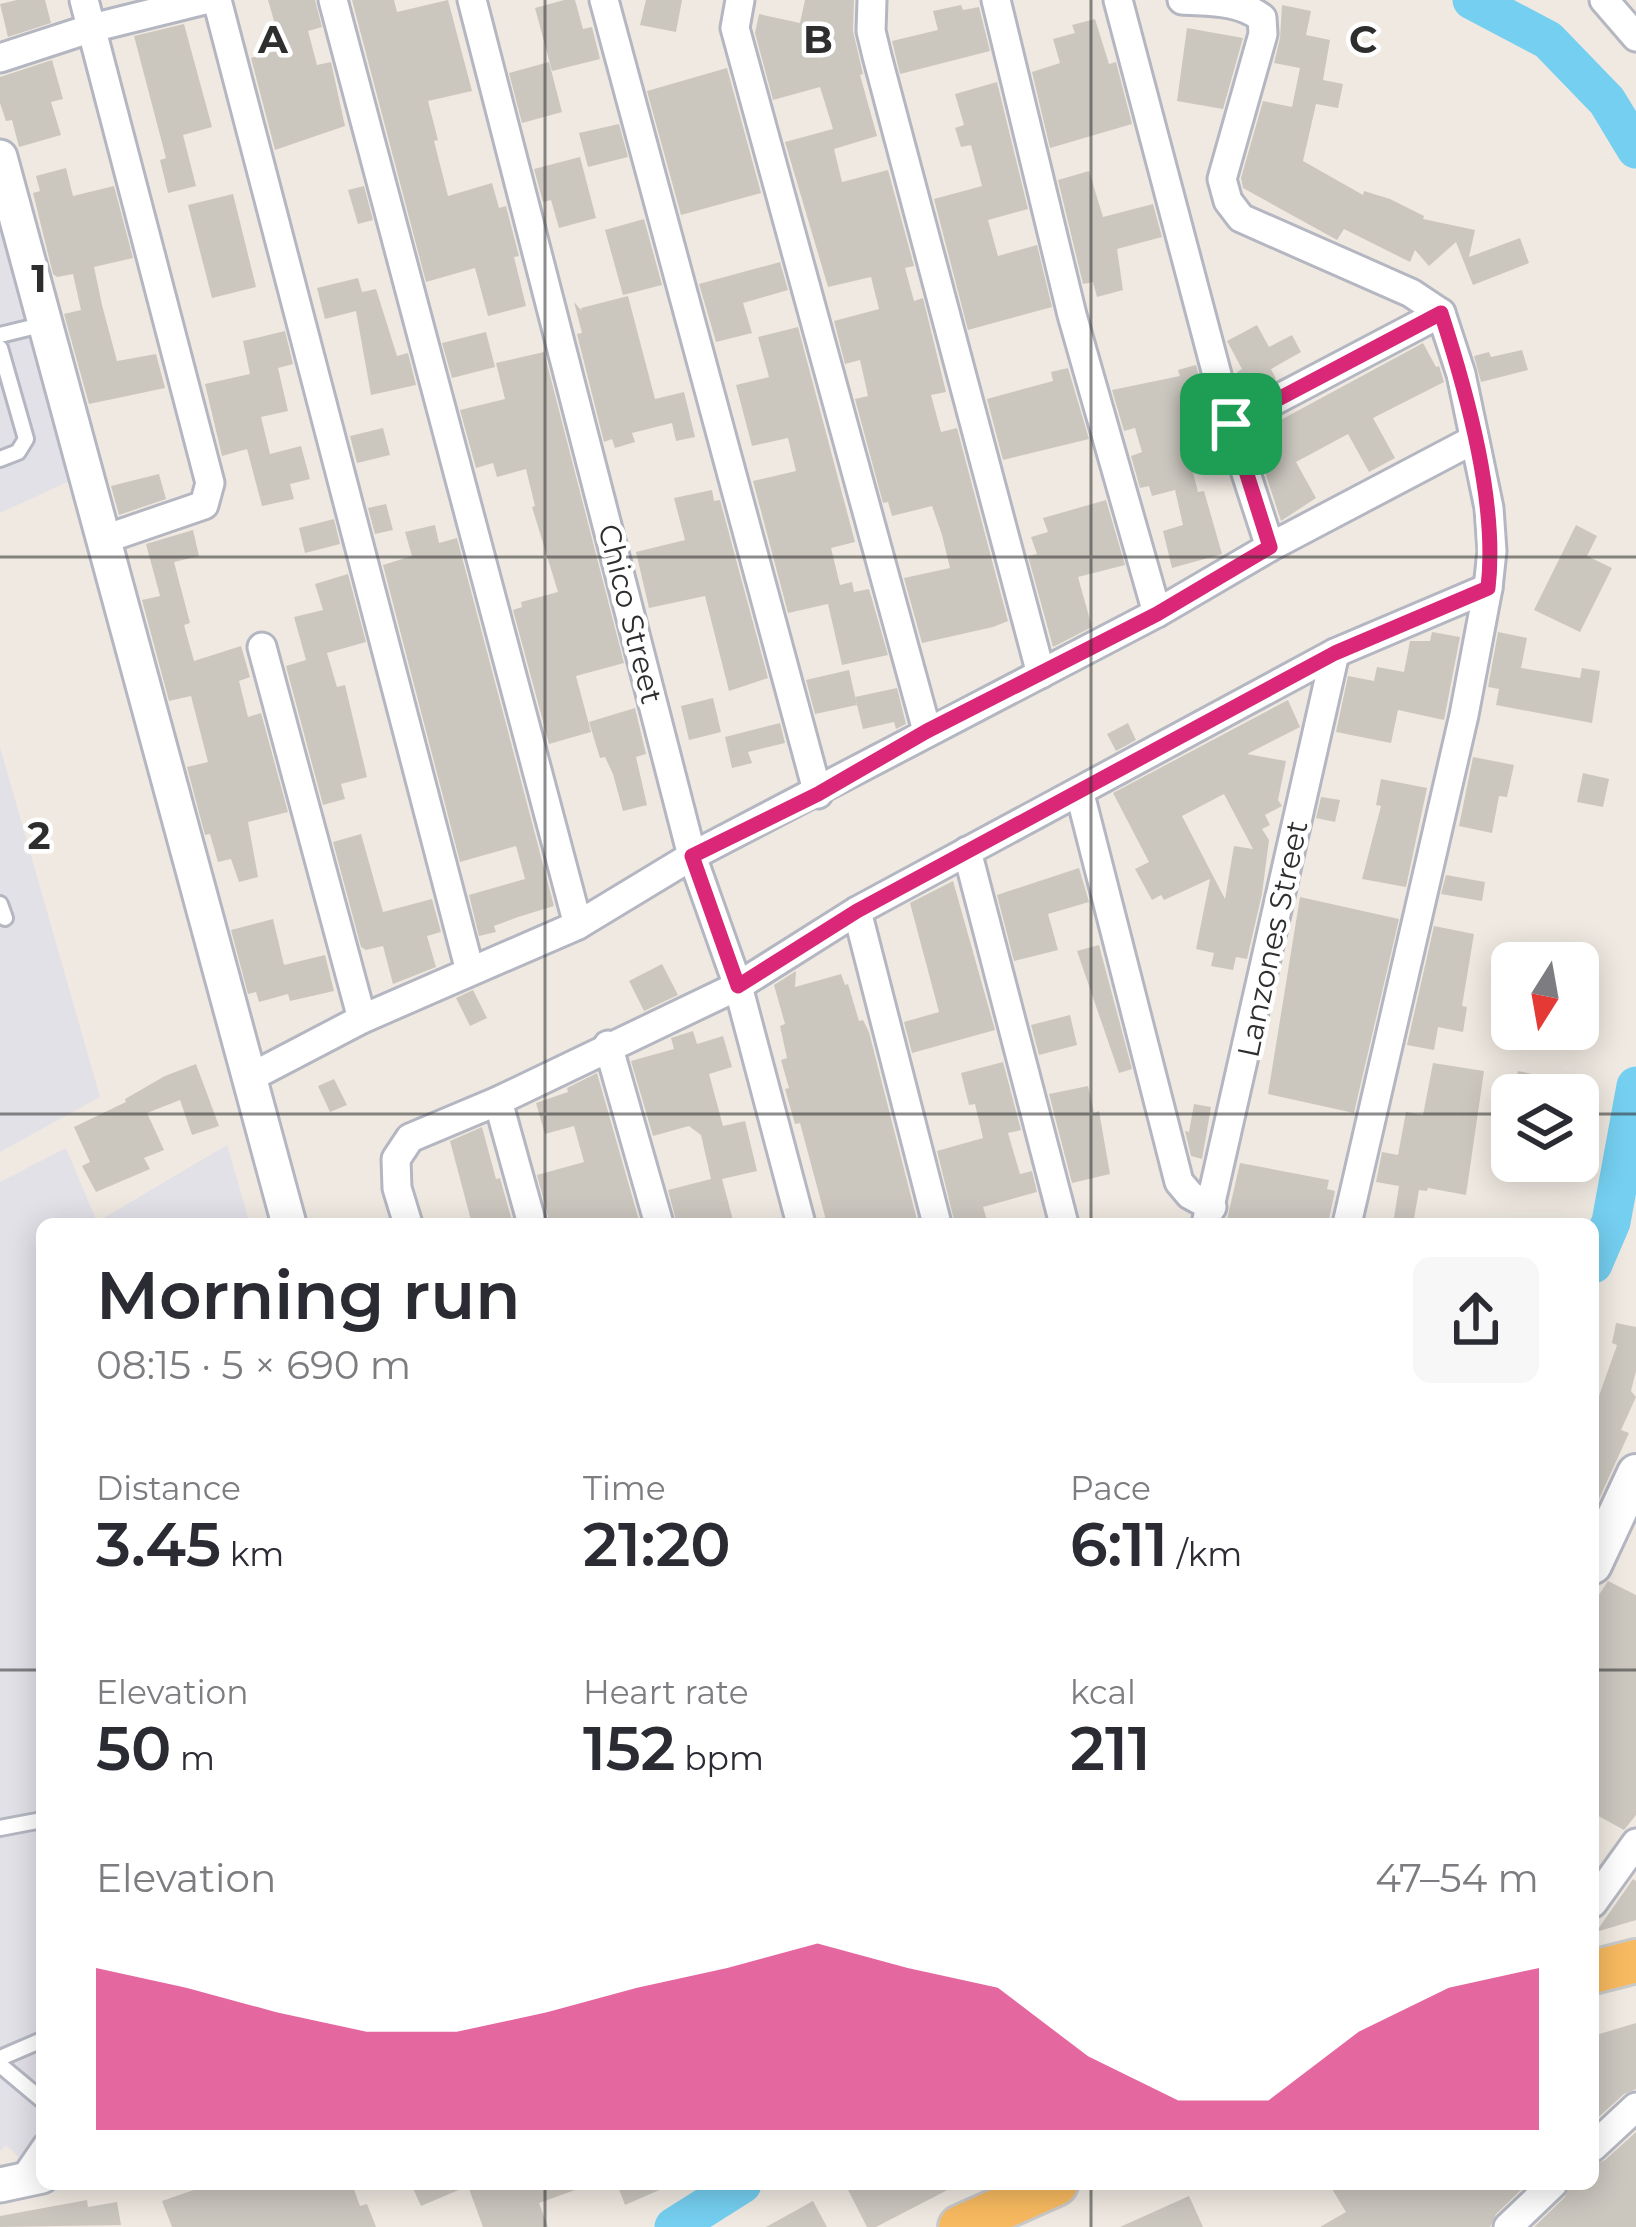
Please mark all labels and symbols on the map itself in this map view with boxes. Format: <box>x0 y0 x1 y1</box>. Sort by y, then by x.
text: A <box>257 15 289 63</box>
text: B <box>803 15 833 63</box>
text: C <box>1349 15 1377 63</box>
text: 1 <box>31 254 47 302</box>
pin <box>1180 373 1282 475</box>
street label: Chico Street <box>590 520 671 707</box>
text: 2 <box>27 811 51 859</box>
street label: Lanzones Street <box>1229 817 1316 1061</box>
north arrow <box>1491 942 1599 1050</box>

